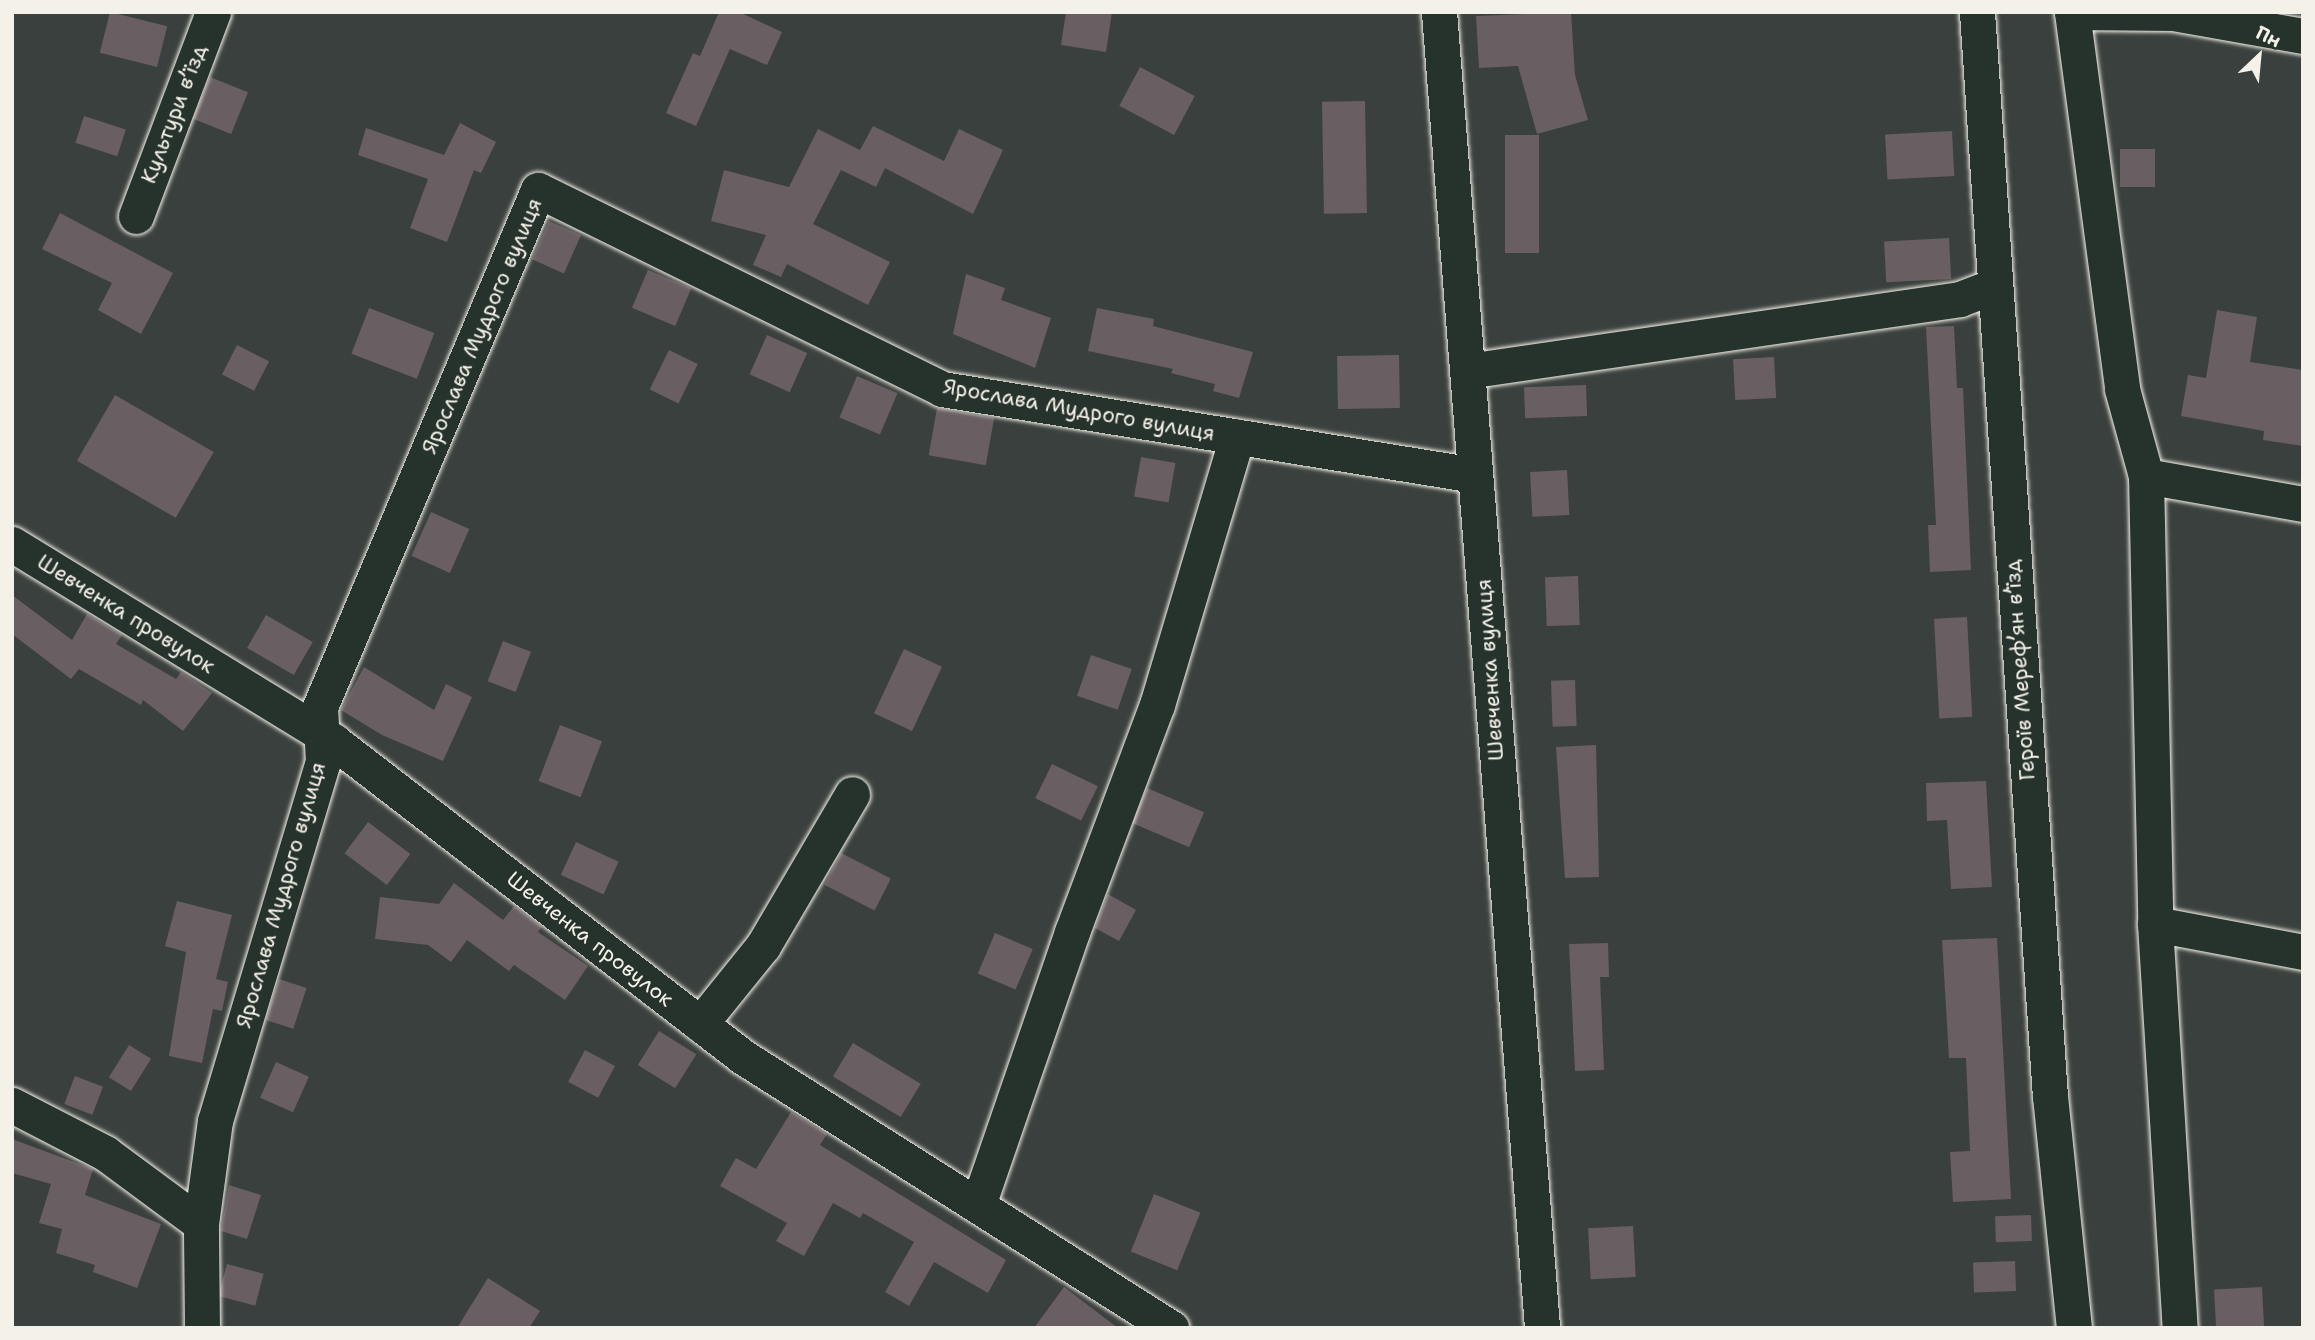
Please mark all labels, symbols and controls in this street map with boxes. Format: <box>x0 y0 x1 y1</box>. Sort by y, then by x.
text: Пн <box>2252 20 2285 53</box>
north arrow <box>2224 21 2294 91</box>
street label: Культури в’їзд <box>136 41 212 187</box>
street label: Ярослава Мудрого вулиця <box>417 194 547 458</box>
street label: Ярослава Мудрого вулиця <box>941 374 1217 446</box>
street label: Шевченка провулок <box>33 549 219 679</box>
street label: Героїв Мерефʼян вʼїзд <box>2000 559 2040 781</box>
street label: Шевченка вулиця <box>1471 578 1509 762</box>
street label: Ярослава Мудрого вулиця <box>231 759 331 1031</box>
street label: Шевченка провулок <box>502 866 678 1012</box>

